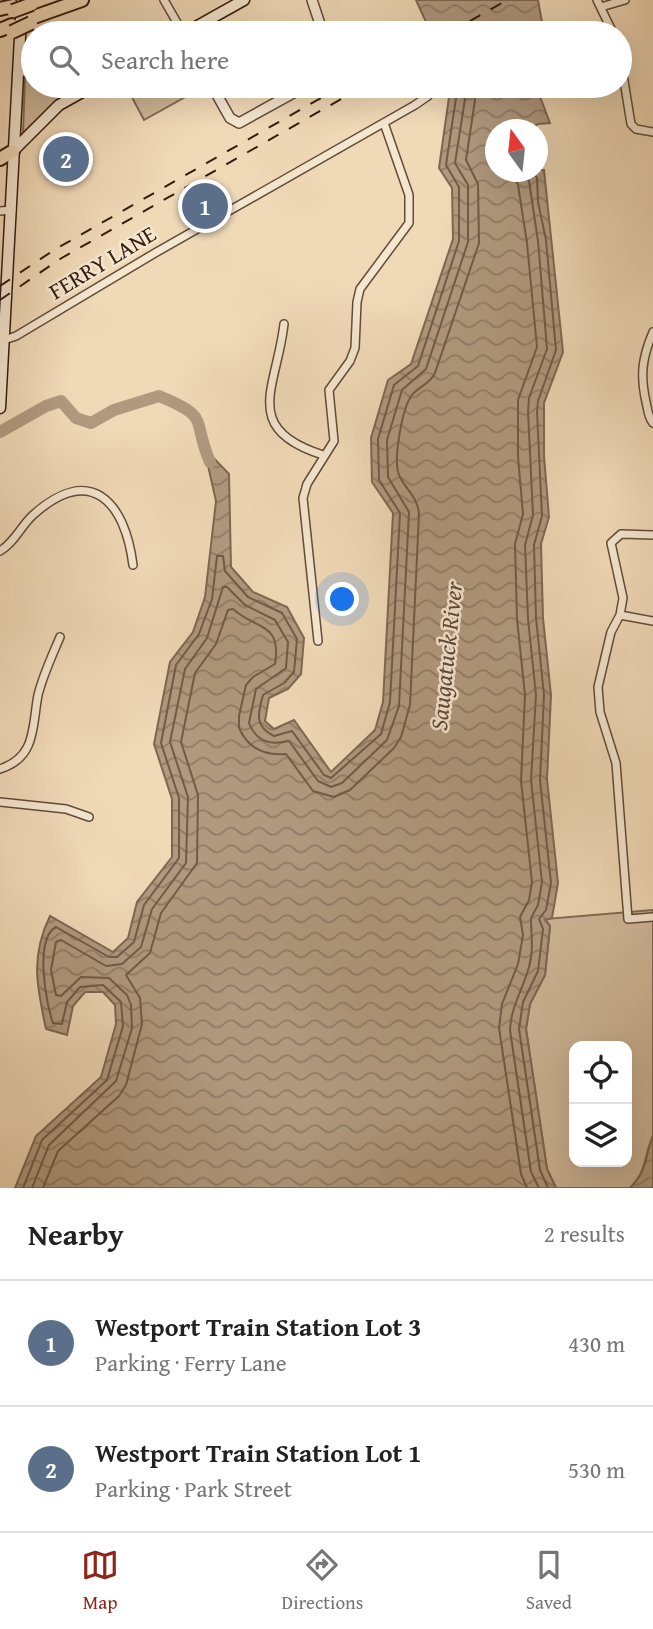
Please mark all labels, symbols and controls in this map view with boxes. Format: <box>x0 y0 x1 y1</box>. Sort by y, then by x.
search box <box>21 21 632 98</box>
text: Search here <box>101 40 229 79</box>
icon: search <box>45 41 83 79</box>
north arrow <box>485 119 548 182</box>
pin: 2 <box>43 133 89 185</box>
pin: 1 <box>182 180 228 232</box>
street label: FERRY LANE <box>42 217 162 307</box>
water label: Saugatuck River <box>421 579 471 732</box>
your location <box>325 582 359 616</box>
map controls <box>569 1041 632 1167</box>
button: locate <box>569 1041 632 1104</box>
button: layers <box>569 1104 632 1167</box>
text: Nearby <box>28 1212 124 1256</box>
text: 2 results <box>544 1217 625 1250</box>
text: Westport Train Station Lot 3 <box>95 1307 422 1346</box>
text: 1 <box>45 1327 57 1360</box>
text: 430 m <box>568 1327 625 1360</box>
text: Parking · Ferry Lane <box>95 1346 287 1379</box>
text: Westport Train Station Lot 1 <box>95 1433 422 1472</box>
text: 2 <box>45 1453 57 1486</box>
text: 530 m <box>568 1453 625 1486</box>
text: Parking · Park Street <box>95 1472 292 1505</box>
tab: Map <box>81 1546 119 1616</box>
tab: Directions <box>282 1546 363 1616</box>
tab: Saved <box>526 1546 572 1616</box>

